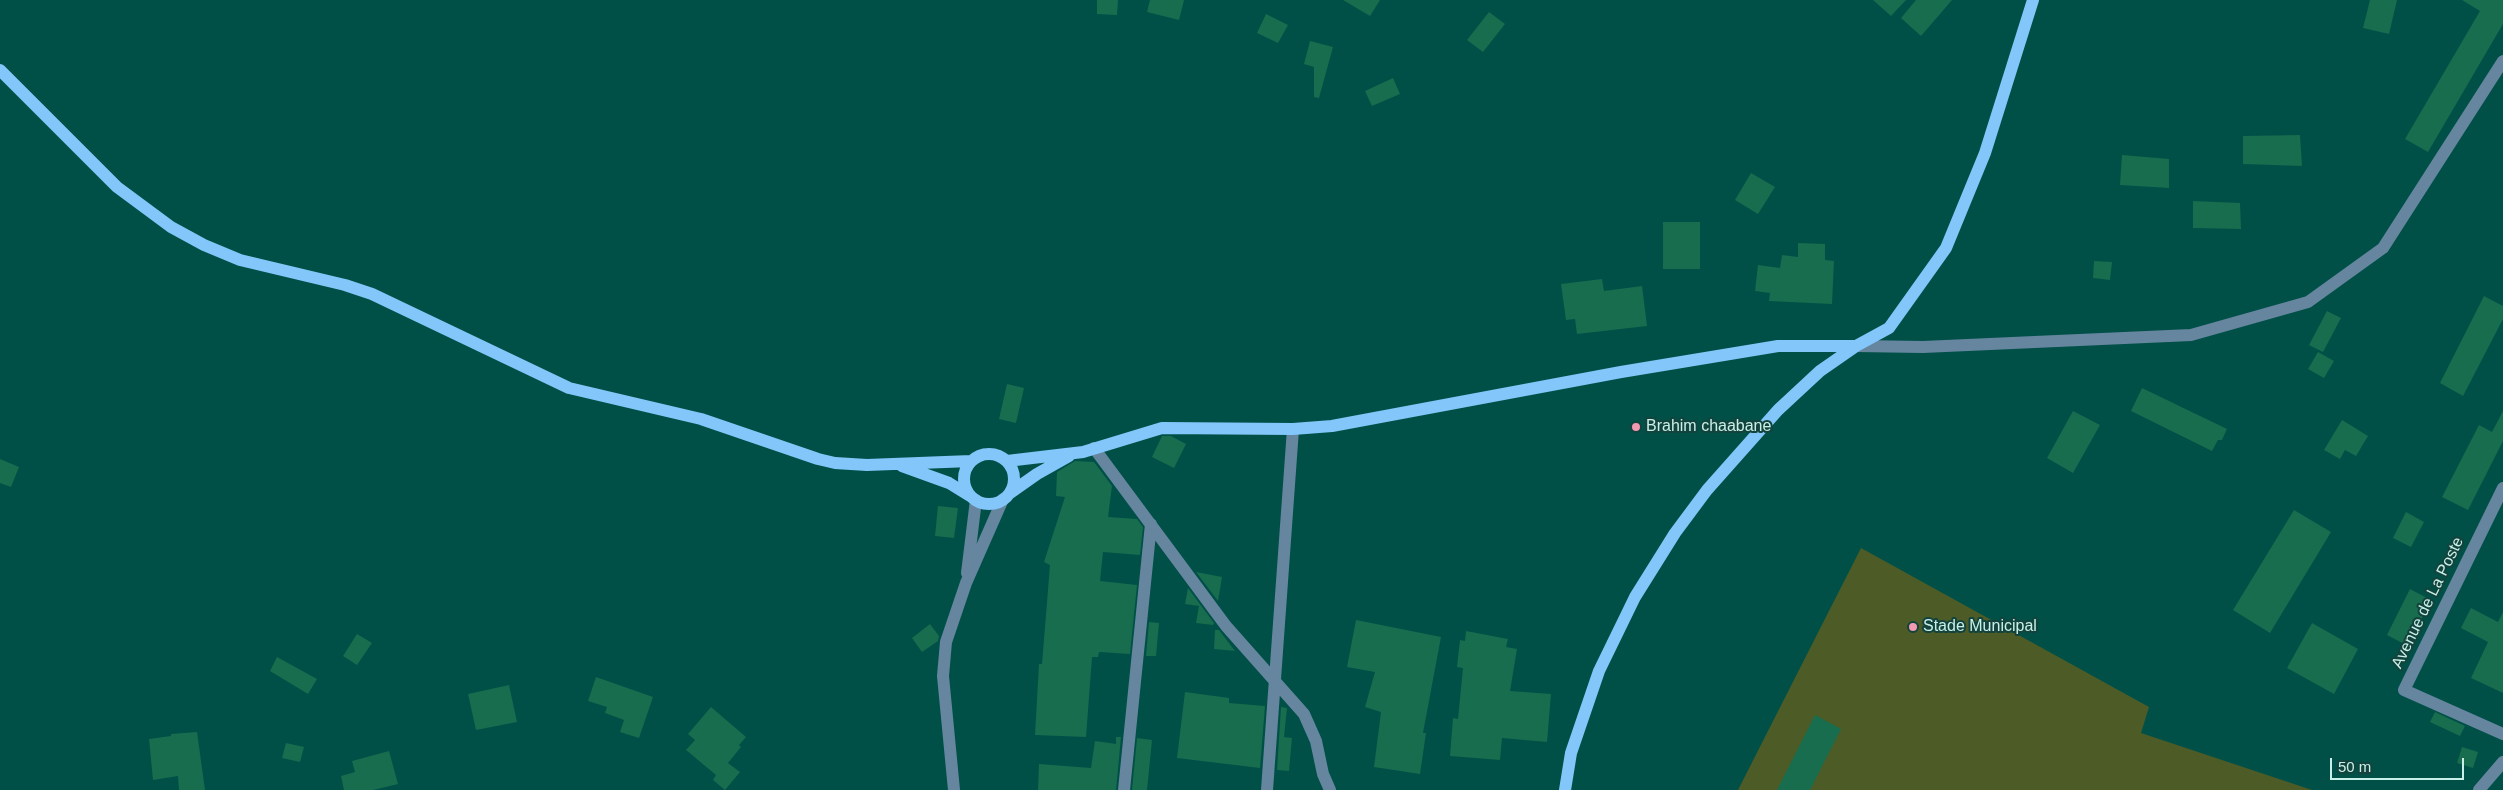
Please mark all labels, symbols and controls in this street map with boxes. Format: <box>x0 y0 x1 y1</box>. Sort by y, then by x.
place label: Brahim chaabane <box>1646 417 1771 437</box>
marker: Brahim chaabane <box>1630 421 1642 433</box>
street label: Avenue de La Poste <box>2388 534 2468 672</box>
place label: Stade Municipal <box>1923 617 2037 637</box>
marker: Stade Municipal <box>1907 621 1919 633</box>
scale bar <box>2333 748 2467 780</box>
text: 50 m <box>2338 758 2371 775</box>

